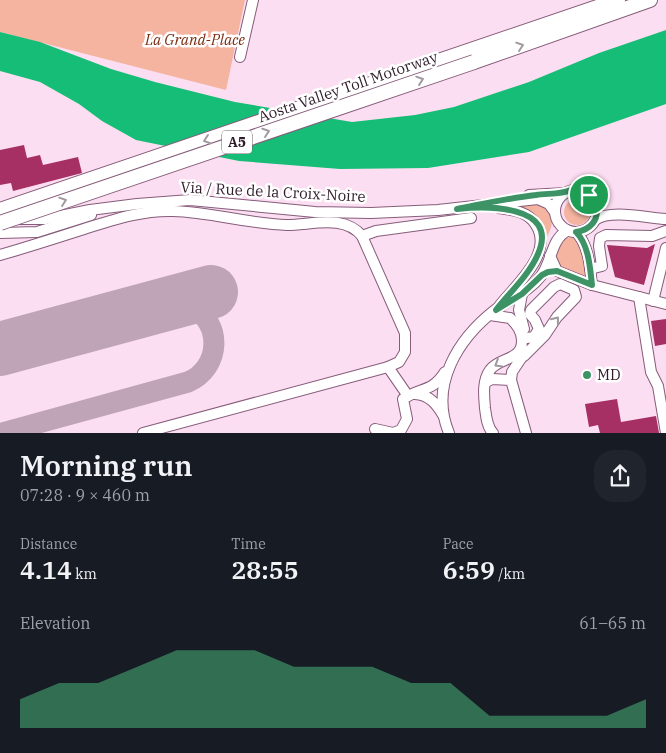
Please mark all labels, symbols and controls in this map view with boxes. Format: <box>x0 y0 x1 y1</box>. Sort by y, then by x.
park label: La Grand-Place <box>144 30 245 49</box>
one-way arrow <box>515 41 523 51</box>
street label: Aosta Valley Toll Motorway <box>256 47 440 126</box>
one-way arrow <box>415 76 424 86</box>
one-way arrow <box>262 128 270 138</box>
road number: A5 <box>222 130 252 154</box>
one-way arrow <box>203 134 211 144</box>
pin <box>568 174 610 216</box>
street label: Via / Rue de la Croix-Noire <box>180 177 366 206</box>
icon: arrive <box>575 181 603 209</box>
one-way arrow <box>58 197 66 207</box>
one-way arrow <box>550 316 559 326</box>
one-way arrow <box>494 358 503 368</box>
place label: MD <box>597 365 621 384</box>
marker: MD <box>581 369 593 381</box>
text: Morning run <box>20 447 193 484</box>
button: share <box>594 450 646 502</box>
text: 07:28 · 9 × 460 m <box>20 485 150 505</box>
text: Distance <box>20 535 77 553</box>
text: Time <box>231 535 266 553</box>
text: Pace <box>443 535 473 553</box>
text: 4.14 <box>20 553 72 586</box>
text: 28:55 <box>231 553 299 586</box>
text: 6:59 <box>443 553 495 586</box>
text: km <box>72 565 97 583</box>
text: /km <box>495 565 525 583</box>
text: Elevation <box>20 613 90 633</box>
text: 61–65 m <box>579 613 646 633</box>

